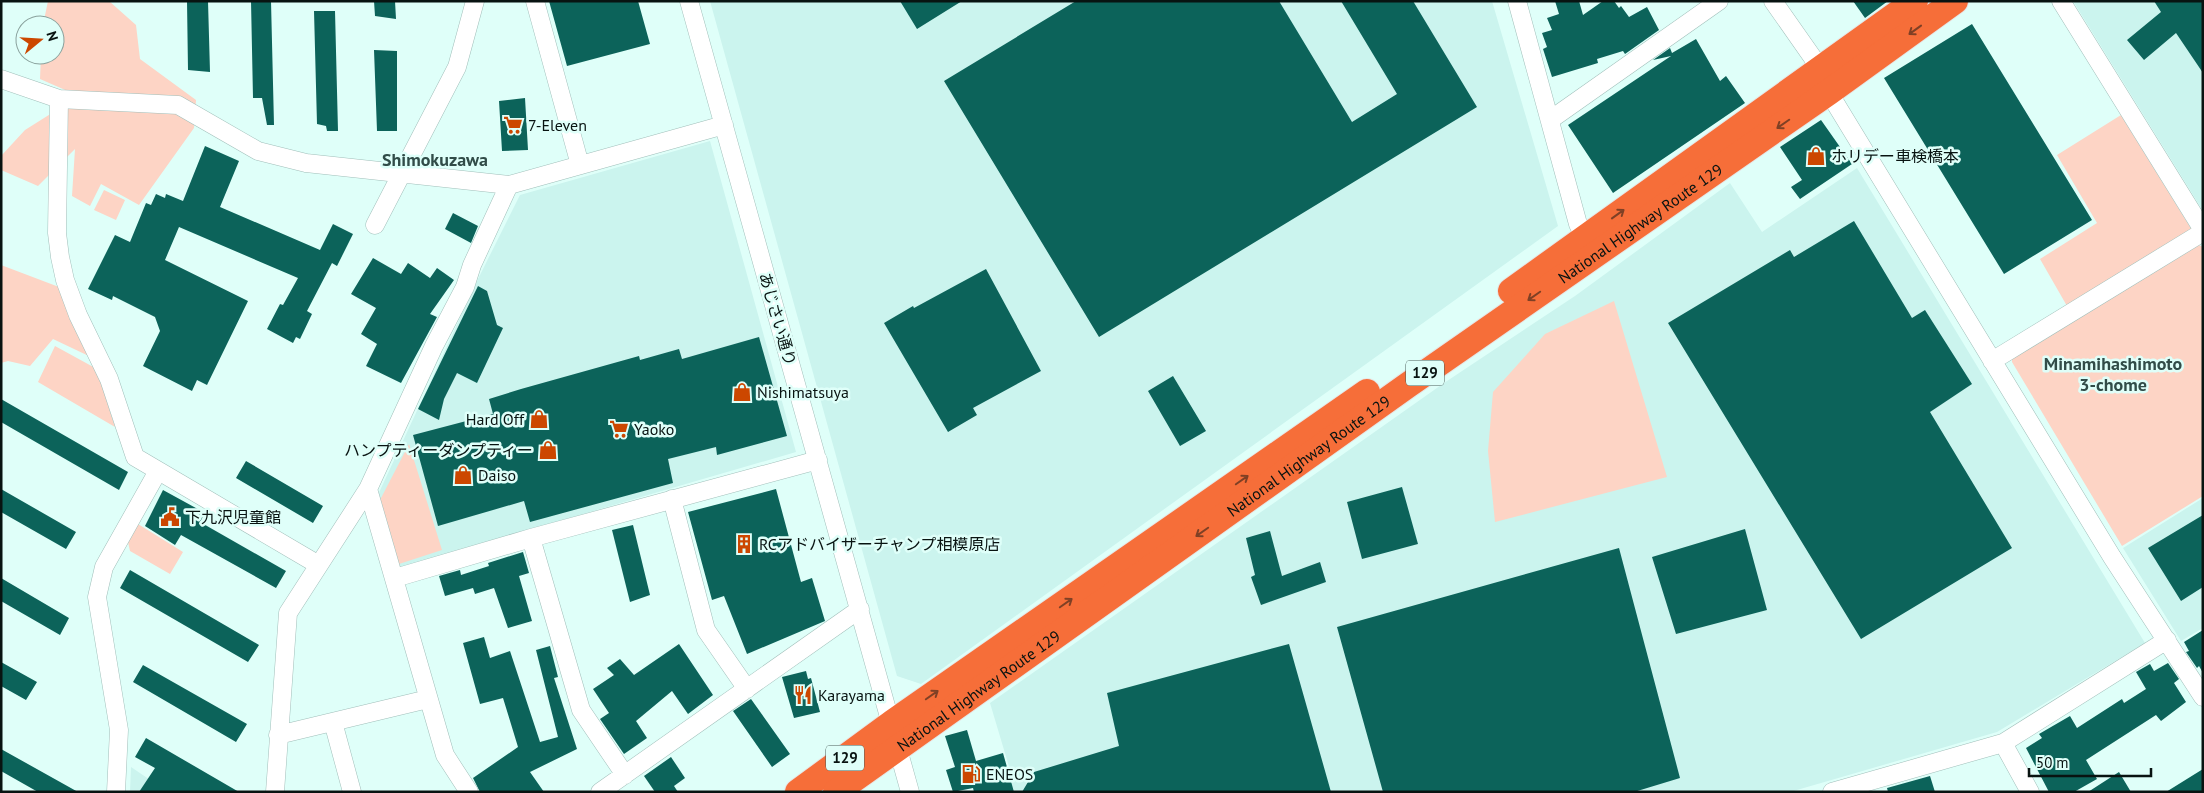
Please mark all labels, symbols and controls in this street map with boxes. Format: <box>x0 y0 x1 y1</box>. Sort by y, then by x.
north arrow <box>15 15 65 65</box>
one-way arrow <box>1908 25 1922 35</box>
text: N <box>42 29 62 43</box>
supermarket icon: 7-Eleven <box>502 114 524 136</box>
place label: 7-Eleven <box>528 115 587 135</box>
one-way arrow <box>1776 119 1790 129</box>
shop icon: ホリデー車検橋本 <box>1805 145 1827 167</box>
place label: ホリデー車検橋本 <box>1831 146 1959 166</box>
district label: Shimokuzawa <box>382 148 488 171</box>
street label: National Highway Route 129 <box>1554 159 1726 287</box>
one-way arrow <box>1611 209 1624 220</box>
street label: あじさい通り <box>755 270 801 368</box>
one-way arrow <box>1527 291 1541 301</box>
district label: Minamihashimoto 3-chome <box>2044 352 2182 396</box>
road number: 129 <box>1406 360 1444 386</box>
shop icon: Nishimatsuya <box>731 381 753 403</box>
place label: Nishimatsuya <box>757 382 849 402</box>
street label: National Highway Route 129 <box>1223 391 1394 521</box>
shop icon: Hard Off <box>528 408 550 430</box>
place label: Hard Off <box>466 409 525 429</box>
supermarket icon: Yaoko <box>608 418 630 440</box>
place label: Yaoko <box>634 419 674 439</box>
shop icon: ハンプティーダンプティー <box>537 439 559 461</box>
place label: ハンプティーダンプティー <box>344 440 533 460</box>
shop icon: Daiso <box>452 464 474 486</box>
place label: Daiso <box>478 465 516 485</box>
one-way arrow <box>1235 475 1249 485</box>
public building icon: 下九沢児童館 <box>159 506 181 528</box>
place label: 下九沢児童館 <box>185 507 281 527</box>
one-way arrow <box>1195 527 1209 537</box>
building icon: RCアドバイザーチャンプ相模原店 <box>733 533 755 555</box>
place label: RCアドバイザーチャンプ相模原店 <box>759 534 1000 554</box>
one-way arrow <box>1058 598 1072 608</box>
street label: National Highway Route 129 <box>893 626 1064 755</box>
restaurant icon: Karayama <box>792 684 814 706</box>
place label: Karayama <box>818 685 885 705</box>
one-way arrow <box>925 690 939 700</box>
road number: 129 <box>826 746 864 770</box>
scale bar <box>2029 746 2152 778</box>
text: 50 m <box>2036 753 2069 772</box>
fuel station icon: ENEOS <box>960 763 982 785</box>
place label: ENEOS <box>986 764 1033 784</box>

